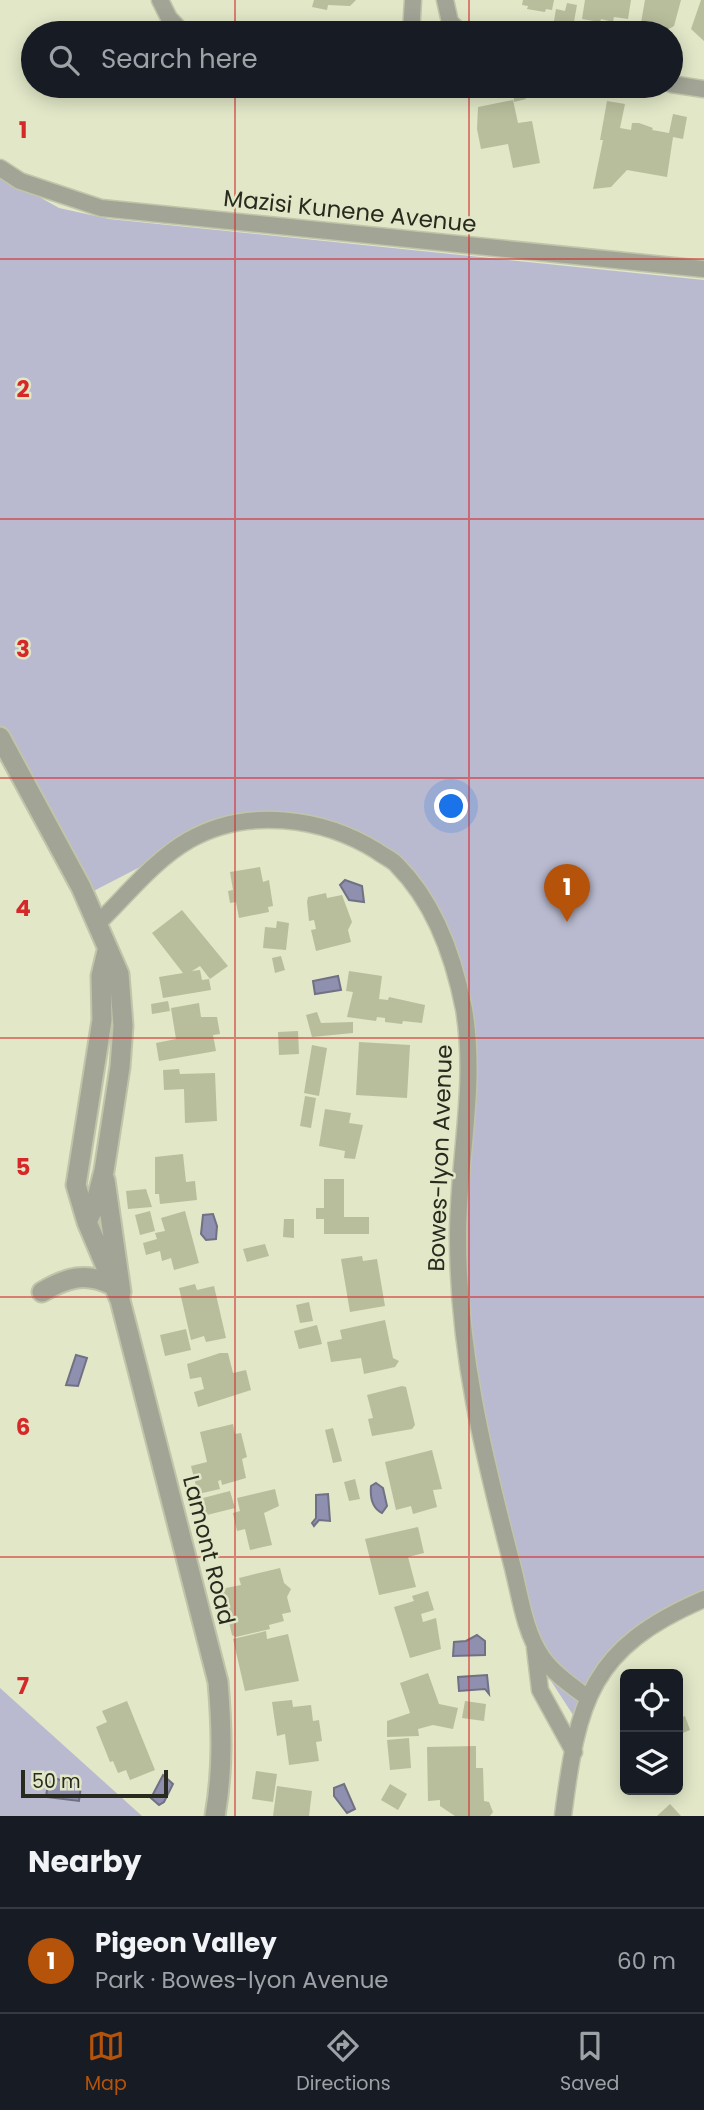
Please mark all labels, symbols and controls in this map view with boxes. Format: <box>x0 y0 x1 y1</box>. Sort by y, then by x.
search box <box>21 21 683 98</box>
icon: search <box>45 41 83 79</box>
text: Search here <box>101 41 258 77</box>
text: 1 <box>19 114 27 146</box>
street label: Mazisi Kunene Avenue <box>222 182 478 240</box>
text: 2 <box>16 373 30 405</box>
text: 3 <box>16 633 30 665</box>
your location <box>434 789 468 823</box>
pin: 1 <box>544 864 590 922</box>
text: 4 <box>15 892 31 924</box>
street label: Bowes-lyon Avenue <box>420 1044 460 1272</box>
text: 5 <box>16 1151 30 1183</box>
text: 6 <box>16 1411 30 1443</box>
street label: Lamont Road <box>175 1472 243 1628</box>
map controls <box>620 1669 683 1795</box>
button: locate <box>620 1669 683 1732</box>
text: 7 <box>17 1670 29 1702</box>
button: layers <box>620 1732 683 1795</box>
scale bar <box>21 1767 168 1799</box>
text: 50 m <box>32 1768 81 1795</box>
text: Nearby <box>28 1840 142 1883</box>
text: Pigeon Valley <box>95 1925 277 1961</box>
text: 1 <box>47 1945 55 1977</box>
text: 60 m <box>617 1945 676 1977</box>
text: Park · Bowes-lyon Avenue <box>95 1964 389 1996</box>
tab: Map <box>85 2027 127 2098</box>
tab: Directions <box>296 2027 391 2098</box>
tab: Saved <box>560 2027 619 2098</box>

